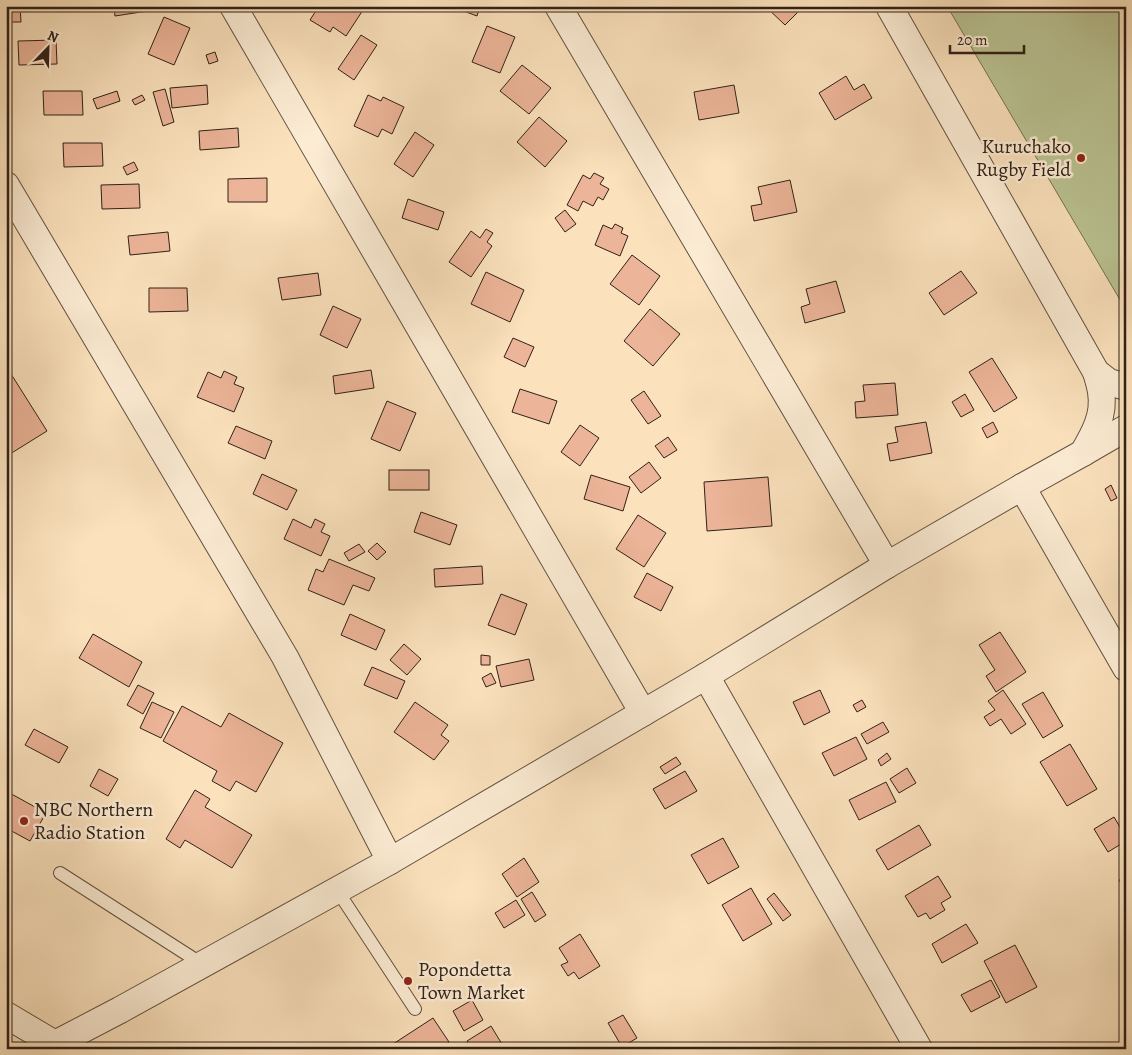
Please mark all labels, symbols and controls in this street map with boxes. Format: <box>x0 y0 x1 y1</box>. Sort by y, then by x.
north arrow <box>22 22 72 72</box>
scale bar <box>950 22 1023 54</box>
text: N <box>44 26 61 47</box>
text: 20 m <box>957 30 988 50</box>
place label: Kuruchako Rugby Field <box>976 133 1071 183</box>
marker: Kuruchako Rugby Field <box>1075 152 1087 164</box>
place label: NBC Northern Radio Station <box>34 796 153 846</box>
marker: NBC Northern Radio Station <box>18 815 30 827</box>
place label: Popondetta Town Market <box>418 956 526 1006</box>
marker: Popondetta Town Market <box>402 975 414 987</box>

